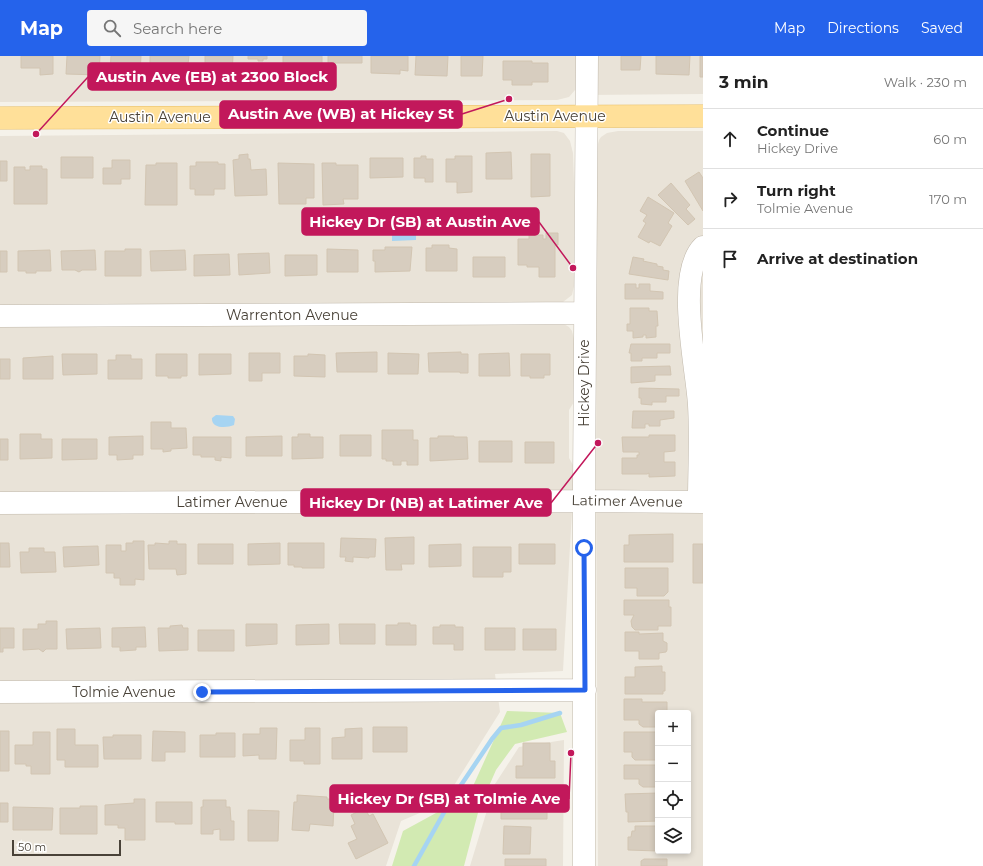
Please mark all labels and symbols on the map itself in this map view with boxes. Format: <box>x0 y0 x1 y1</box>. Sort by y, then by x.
callout: Austin Ave (EB) at 2300 Block <box>88 63 336 90</box>
text: Austin Ave (EB) at 2300 Block <box>95 67 328 86</box>
callout: Austin Ave (WB) at Hickey St <box>220 101 462 128</box>
text: Austin Ave (WB) at Hickey St <box>227 104 455 123</box>
street label: Austin Avenue <box>504 107 606 125</box>
street label: Austin Avenue <box>109 108 211 126</box>
callout: Hickey Dr (SB) at Austin Ave <box>302 208 539 235</box>
text: Hickey Dr (SB) at Austin Ave <box>309 212 531 231</box>
street label: Warrenton Avenue <box>226 306 358 324</box>
street label: Hickey Drive <box>575 339 593 427</box>
callout: Hickey Dr (NB) at Latimer Ave <box>301 489 551 516</box>
street label: Latimer Avenue <box>571 491 683 511</box>
street label: Latimer Avenue <box>176 493 288 511</box>
text: Hickey Dr (NB) at Latimer Ave <box>309 493 543 512</box>
route start <box>575 539 593 557</box>
street label: Tolmie Avenue <box>72 683 176 701</box>
route end <box>193 683 211 701</box>
callout: Hickey Dr (SB) at Tolmie Ave <box>330 785 569 812</box>
text: Hickey Dr (SB) at Tolmie Ave <box>338 789 560 808</box>
scale bar <box>12 838 121 857</box>

